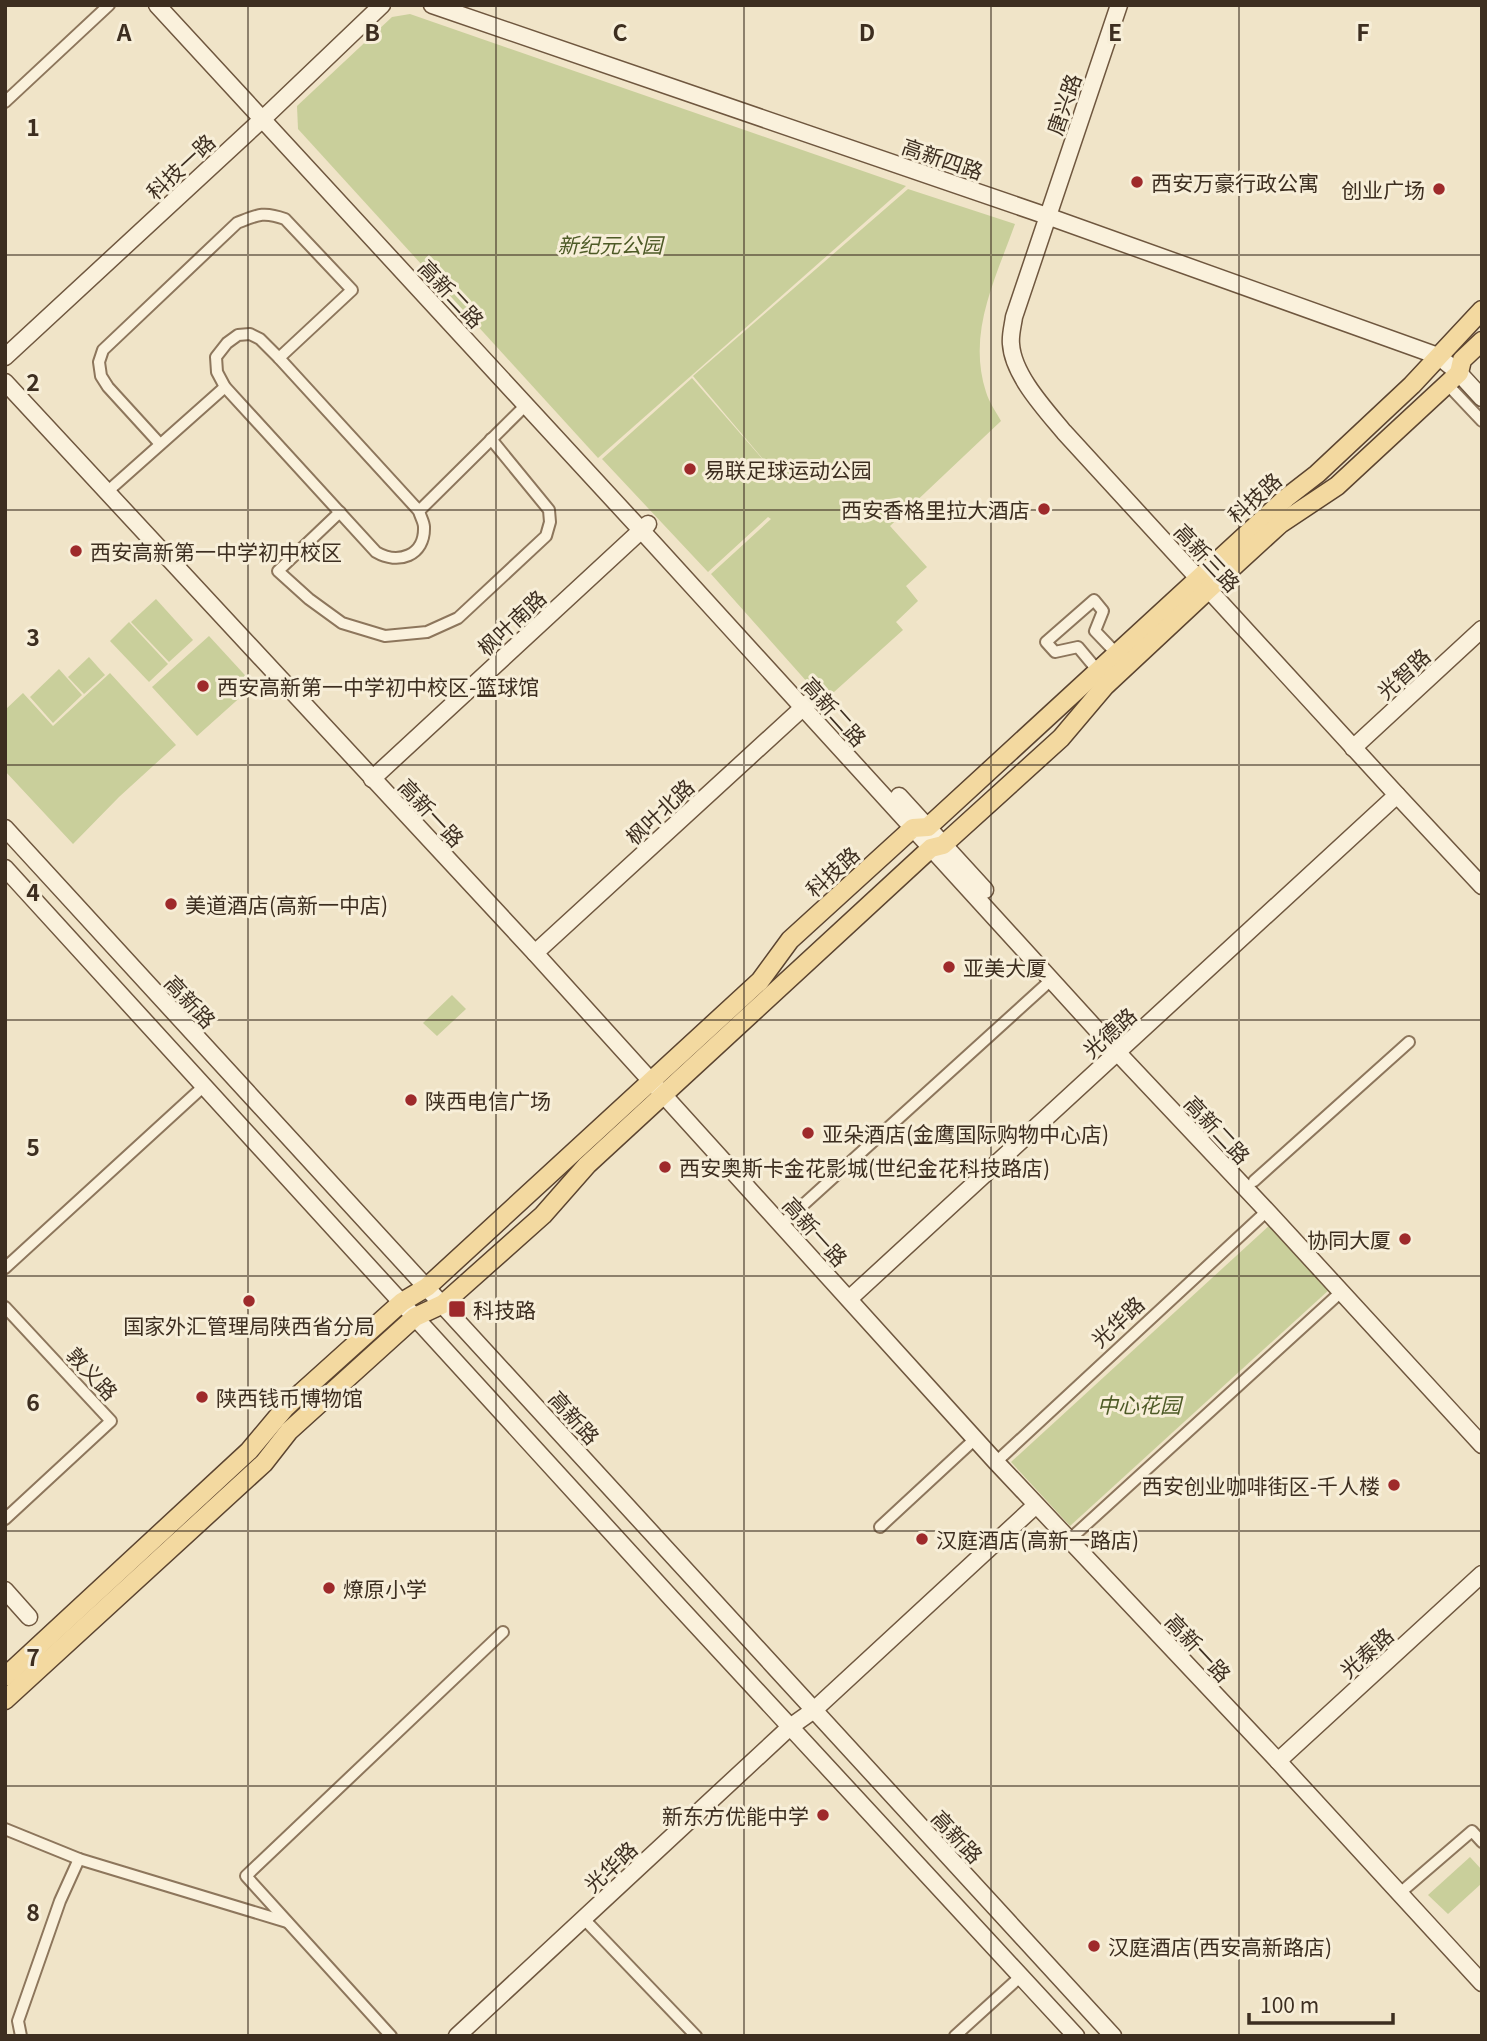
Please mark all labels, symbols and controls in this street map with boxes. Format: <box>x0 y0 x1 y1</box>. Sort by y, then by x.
text: A <box>116 14 132 48</box>
text: B <box>364 14 380 48</box>
text: C <box>612 14 628 48</box>
text: D <box>859 14 875 48</box>
text: E <box>1108 14 1122 48</box>
text: F <box>1356 14 1370 48</box>
street label: 唐兴路 <box>1039 69 1087 139</box>
text: 1 <box>26 109 40 143</box>
street label: 科技一路 <box>139 126 221 206</box>
street label: 高新四路 <box>898 130 988 186</box>
place label: 西安万豪行政公寓 <box>1151 167 1319 197</box>
marker: 西安万豪行政公寓 <box>1129 174 1145 190</box>
place label: 创业广场 <box>1341 174 1425 204</box>
marker: 创业广场 <box>1431 181 1447 197</box>
park label: 新纪元公园 <box>558 229 665 259</box>
street label: 高新二路 <box>412 252 492 334</box>
text: 2 <box>26 364 40 398</box>
place label: 易联足球运动公园 <box>704 454 872 484</box>
marker: 易联足球运动公园 <box>682 461 698 477</box>
street label: 科技路 <box>1221 465 1287 529</box>
place label: 西安香格里拉大酒店 <box>841 494 1030 524</box>
marker: 西安香格里拉大酒店 <box>1036 501 1052 517</box>
street label: 高新三路 <box>1168 516 1248 598</box>
place label: 西安高新第一中学初中校区 <box>90 536 342 566</box>
marker: 西安高新第一中学初中校区 <box>68 543 84 559</box>
street label: 枫叶南路 <box>470 582 552 662</box>
text: 3 <box>26 619 40 653</box>
street label: 光智路 <box>1370 641 1436 705</box>
street label: 高新二路 <box>796 670 874 752</box>
place label: 西安高新第一中学初中校区-篮球馆 <box>217 671 539 701</box>
marker: 西安高新第一中学初中校区-篮球馆 <box>195 678 211 694</box>
street label: 高新一路 <box>392 771 472 853</box>
street label: 枫叶北路 <box>618 771 700 851</box>
street label: 科技路 <box>799 839 865 903</box>
text: 4 <box>26 874 40 908</box>
place label: 美道酒店(高新一中店) <box>185 889 388 919</box>
marker: 美道酒店(高新一中店) <box>163 896 179 912</box>
place label: 亚美大厦 <box>963 952 1047 982</box>
marker: 亚美大厦 <box>941 959 957 975</box>
street label: 高新路 <box>159 968 223 1034</box>
street label: 光德路 <box>1076 1000 1142 1064</box>
place label: 陕西电信广场 <box>425 1085 551 1115</box>
street label: 高新二路 <box>1178 1088 1258 1170</box>
marker: 陕西电信广场 <box>403 1092 419 1108</box>
place label: 亚朵酒店(金鹰国际购物中心店) <box>822 1118 1109 1148</box>
marker: 亚朵酒店(金鹰国际购物中心店) <box>800 1125 816 1141</box>
text: 5 <box>26 1129 40 1163</box>
place label: 西安奥斯卡金花影城(世纪金花科技路店) <box>679 1152 1050 1182</box>
marker: 西安奥斯卡金花影城(世纪金花科技路店) <box>657 1159 673 1175</box>
street label: 高新一路 <box>777 1190 855 1272</box>
place label: 协同大厦 <box>1307 1224 1391 1254</box>
marker: 协同大厦 <box>1397 1231 1413 1247</box>
street label: 光华路 <box>1084 1289 1150 1353</box>
marker: 国家外汇管理局陕西省分局 <box>241 1293 257 1309</box>
place label: 科技路 <box>473 1294 536 1324</box>
marker: 科技路 <box>447 1299 467 1319</box>
place label: 国家外汇管理局陕西省分局 <box>123 1310 375 1340</box>
street label: 敦义路 <box>61 1340 125 1406</box>
place label: 陕西钱币博物馆 <box>216 1382 363 1412</box>
text: 6 <box>26 1384 40 1418</box>
street label: 高新路 <box>543 1384 607 1450</box>
marker: 陕西钱币博物馆 <box>194 1389 210 1405</box>
park label: 中心花园 <box>1097 1389 1184 1419</box>
place label: 西安创业咖啡街区-千人楼 <box>1142 1470 1380 1500</box>
marker: 西安创业咖啡街区-千人楼 <box>1386 1477 1402 1493</box>
place label: 汉庭酒店(高新一路店) <box>936 1524 1139 1554</box>
marker: 汉庭酒店(高新一路店) <box>914 1531 930 1547</box>
place label: 燎原小学 <box>343 1573 427 1603</box>
marker: 燎原小学 <box>321 1580 337 1596</box>
street label: 高新一路 <box>1159 1606 1239 1688</box>
street label: 光泰路 <box>1333 1620 1399 1684</box>
text: 7 <box>26 1639 40 1673</box>
place label: 新东方优能中学 <box>662 1800 809 1830</box>
street label: 高新路 <box>926 1803 990 1869</box>
marker: 新东方优能中学 <box>815 1807 831 1823</box>
street label: 光华路 <box>577 1834 643 1898</box>
text: 8 <box>26 1894 40 1928</box>
place label: 汉庭酒店(西安高新路店) <box>1108 1931 1332 1961</box>
marker: 汉庭酒店(西安高新路店) <box>1086 1938 1102 1954</box>
scale bar <box>1249 1982 1392 2026</box>
text: 100 m <box>1260 1989 1319 2019</box>

